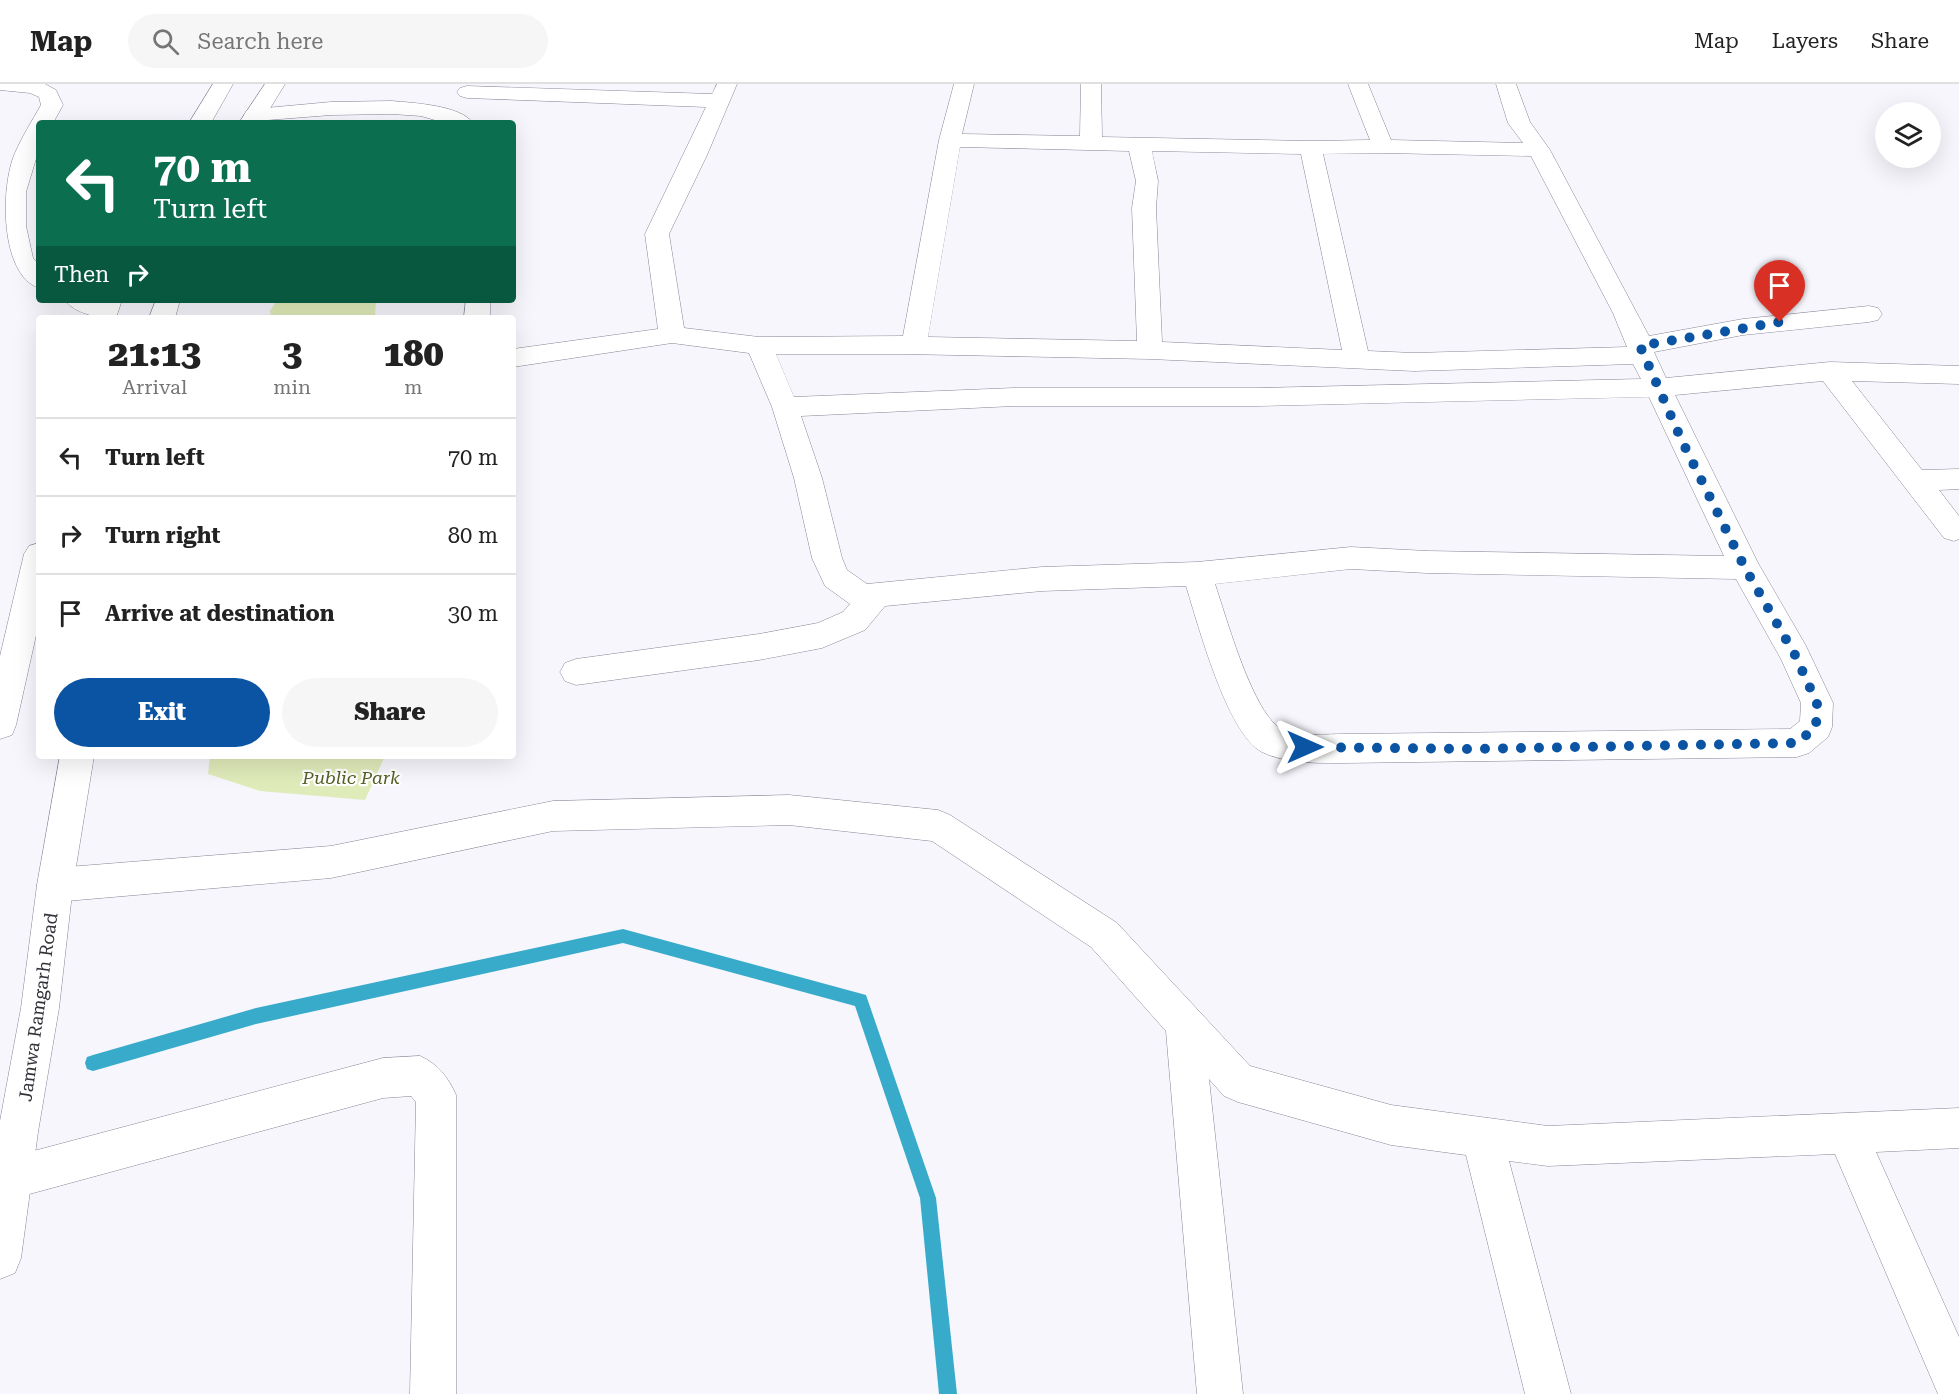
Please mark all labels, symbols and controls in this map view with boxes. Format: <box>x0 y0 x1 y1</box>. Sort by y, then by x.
search box <box>128 14 548 68</box>
text: Map <box>30 25 92 58</box>
icon: search <box>149 25 182 58</box>
text: Search here <box>197 29 323 54</box>
text: Map <box>1694 29 1739 53</box>
text: Layers <box>1772 29 1838 53</box>
text: Share <box>1871 29 1929 53</box>
map controls <box>1875 102 1941 168</box>
button: layers <box>1875 102 1941 168</box>
text: 70 m <box>153 143 251 192</box>
icon: left <box>54 144 132 222</box>
text: Turn left <box>153 193 267 225</box>
icon: right <box>121 258 154 291</box>
pin <box>1754 260 1805 322</box>
text: Then <box>54 262 109 287</box>
icon: arrive <box>1763 269 1796 302</box>
text: 21:13 <box>108 333 201 375</box>
text: 3 <box>282 333 302 375</box>
text: 180 <box>383 333 444 375</box>
text: Arrival <box>122 375 187 399</box>
text: min <box>273 375 311 399</box>
text: m <box>404 375 423 399</box>
icon: left <box>54 441 87 474</box>
text: Turn left <box>105 445 205 470</box>
text: 70 m <box>448 445 498 470</box>
icon: right <box>54 519 87 552</box>
text: Turn right <box>105 523 220 548</box>
text: 80 m <box>448 523 498 548</box>
icon: arrive <box>54 597 87 630</box>
text: Arrive at destination <box>105 601 334 626</box>
text: 30 m <box>448 601 498 626</box>
button: Exit <box>54 678 270 747</box>
button: Share <box>282 678 498 747</box>
position arrow <box>1273 715 1337 779</box>
park label: Public Park <box>301 767 400 788</box>
street label: Jamwa Ramgarh Road <box>14 911 62 1103</box>

